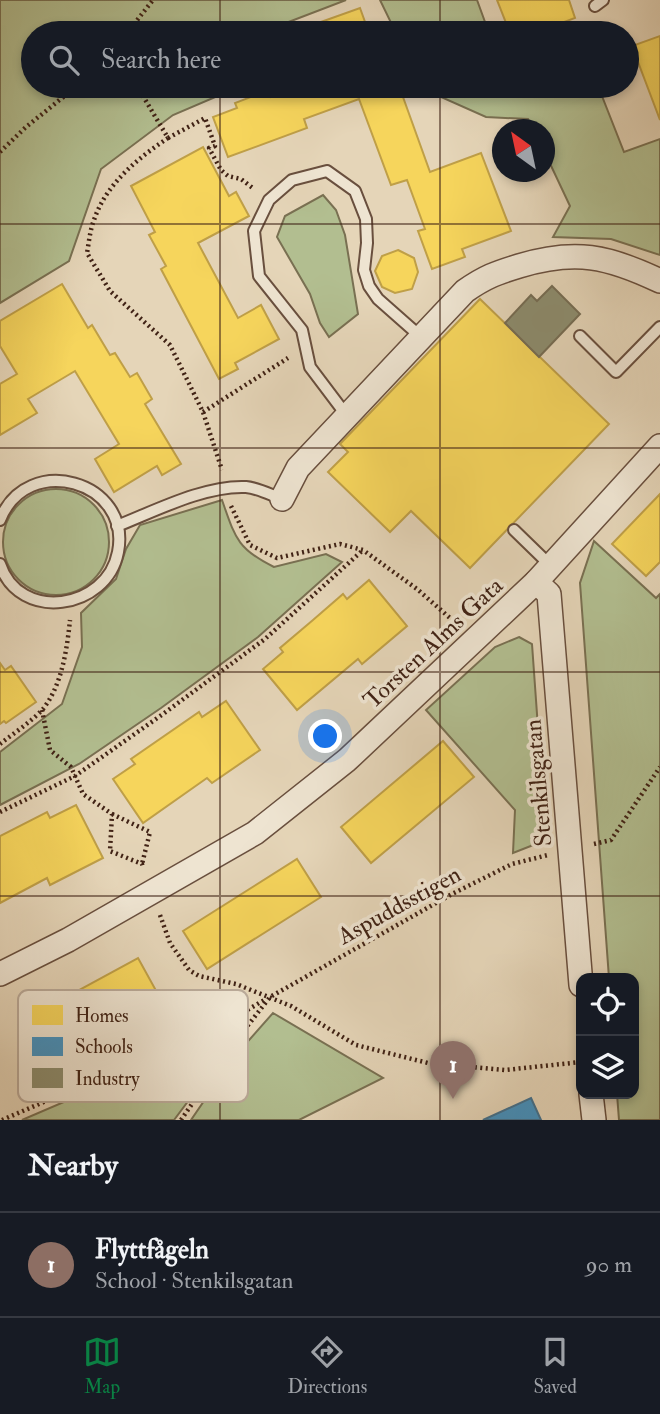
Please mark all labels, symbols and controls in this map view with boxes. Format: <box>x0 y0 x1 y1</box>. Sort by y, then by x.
search box <box>21 21 639 98</box>
icon: search <box>45 41 83 79</box>
text: Search here <box>101 44 221 76</box>
north arrow <box>492 119 555 182</box>
street label: Torsten Alms Gata <box>357 570 510 716</box>
street label: Stenkilsgatan <box>518 718 559 848</box>
your location <box>308 719 342 753</box>
street label: Aspuddsstigen <box>331 859 466 953</box>
map controls <box>576 973 639 1099</box>
button: locate <box>576 973 639 1036</box>
legend <box>18 990 248 1102</box>
text: Homes <box>75 1004 129 1028</box>
text: Schools <box>75 1035 133 1059</box>
button: layers <box>576 1036 639 1099</box>
pin: 1 <box>430 1041 476 1099</box>
text: Industry <box>75 1067 140 1091</box>
text: Nearby <box>28 1147 118 1184</box>
text: Flyttfågeln <box>95 1234 209 1266</box>
text: 1 <box>47 1250 55 1279</box>
text: 90 m <box>586 1250 632 1279</box>
text: School · Stenkilsgatan <box>95 1266 293 1295</box>
tab: Map <box>83 1333 121 1399</box>
tab: Directions <box>287 1333 367 1399</box>
tab: Saved <box>533 1333 577 1399</box>

